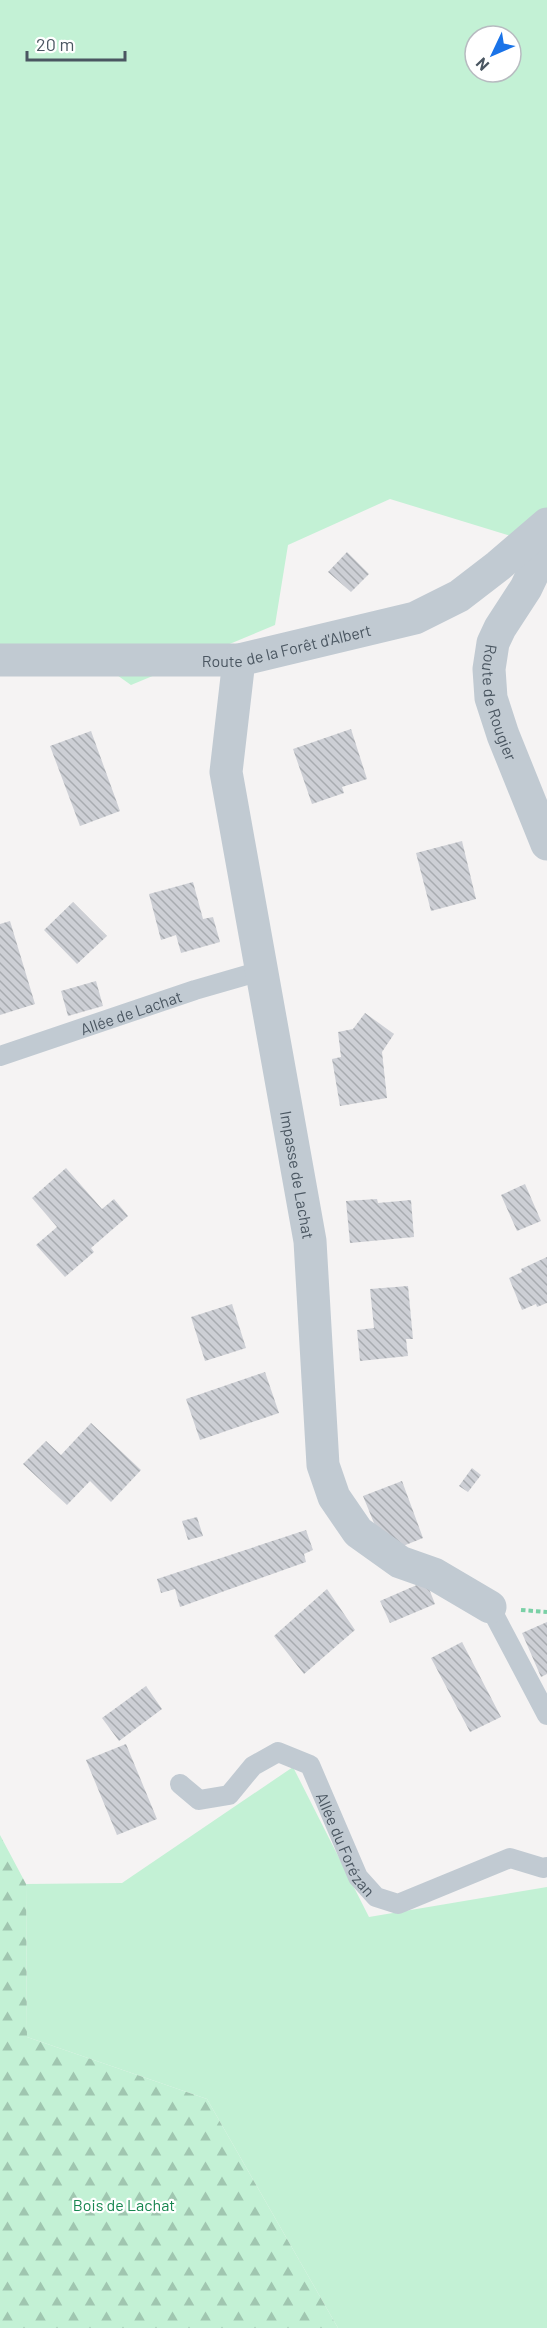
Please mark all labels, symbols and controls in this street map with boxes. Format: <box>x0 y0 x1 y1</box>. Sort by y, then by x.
scale bar <box>27 24 124 62</box>
north arrow <box>463 24 523 84</box>
text: 20 m <box>36 33 74 55</box>
text: N <box>471 54 492 75</box>
street label: Route de la Forêt d'Albert <box>202 619 373 670</box>
street label: Route de Rougier <box>479 643 522 763</box>
street label: Allée de Lachat <box>77 986 184 1038</box>
street label: Impasse de Lachat <box>277 1109 319 1240</box>
street label: Allée du Forézan <box>313 1789 380 1899</box>
park label: Bois de Lachat <box>73 2195 175 2214</box>

